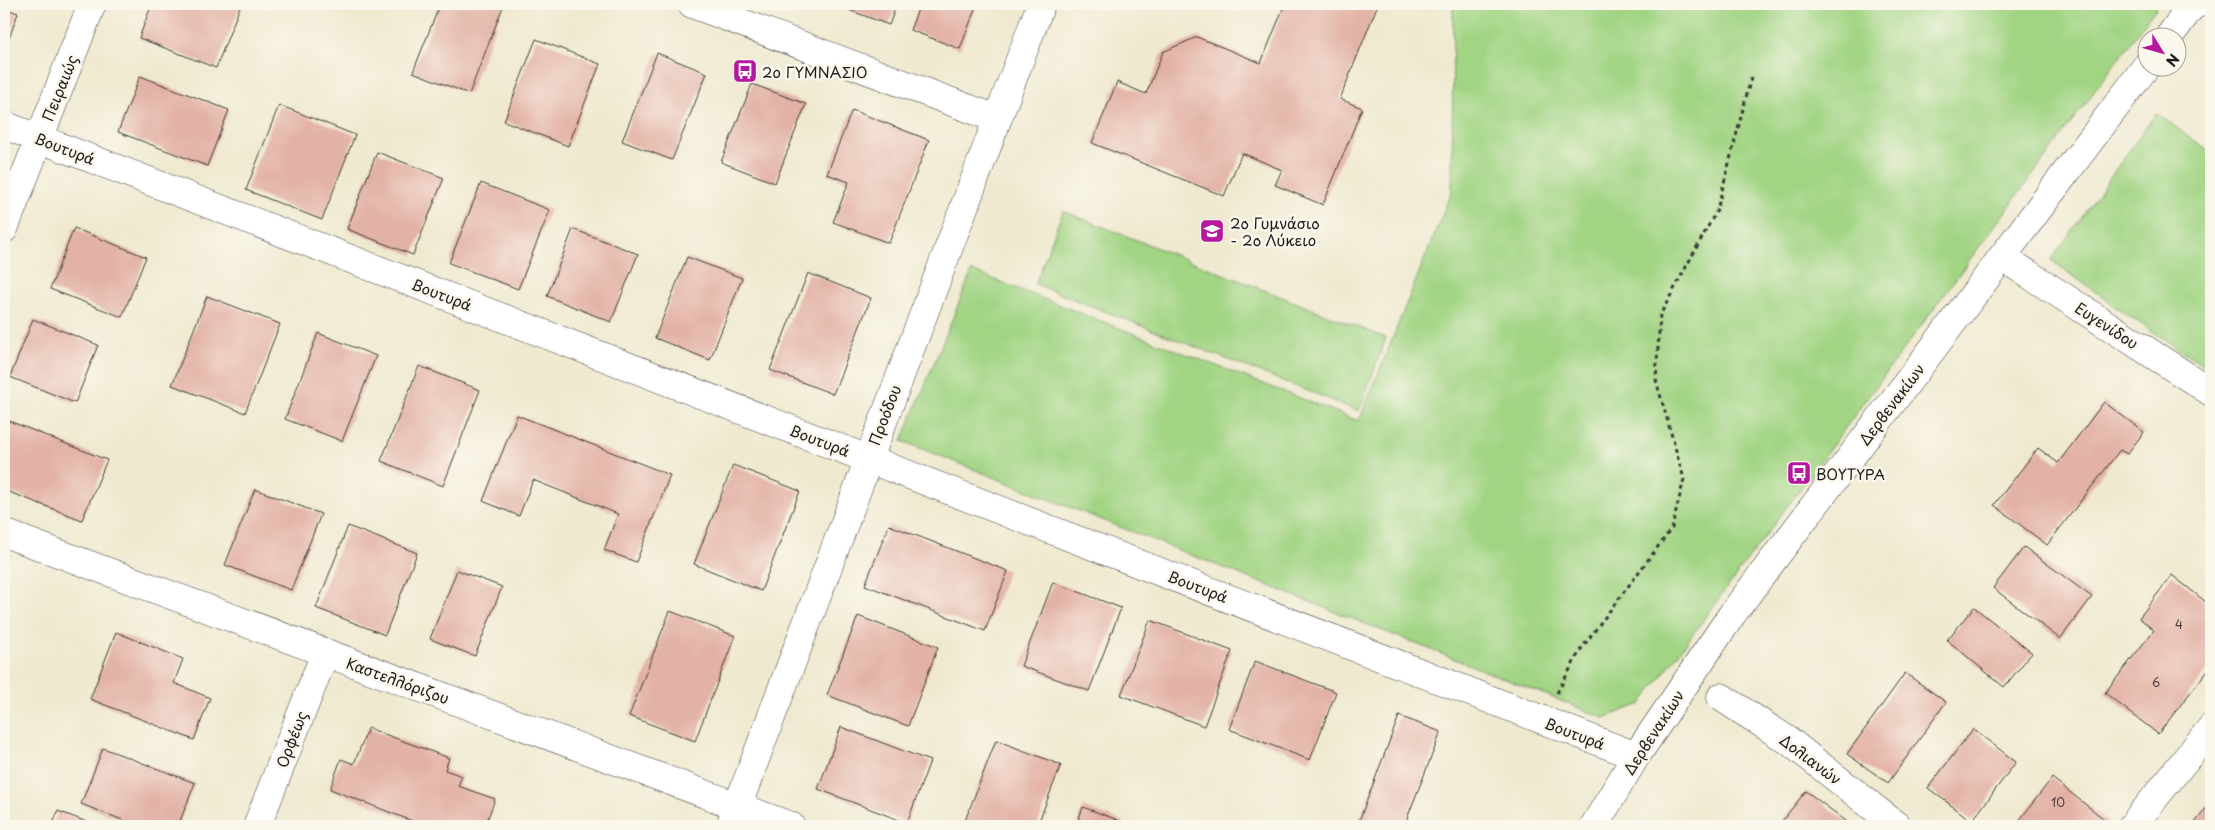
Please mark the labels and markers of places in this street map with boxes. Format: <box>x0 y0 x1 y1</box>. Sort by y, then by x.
bus stop icon: 2ο ΓΥΜΝΑΣΙΟ <box>732 58 758 84</box>
place label: 2ο ΓΥΜΝΑΣΙΟ <box>762 60 868 83</box>
place label: 2ο Γυμνάσιο - 2ο Λύκειο <box>1230 211 1320 251</box>
school or university icon: 2ο Γυμνάσιο - 2ο Λύκειο <box>1199 218 1225 244</box>
bus stop icon: ΒΟΥΤΥΡΑ <box>1786 460 1812 486</box>
place label: ΒΟΥΤΥΡΑ <box>1816 462 1885 485</box>

